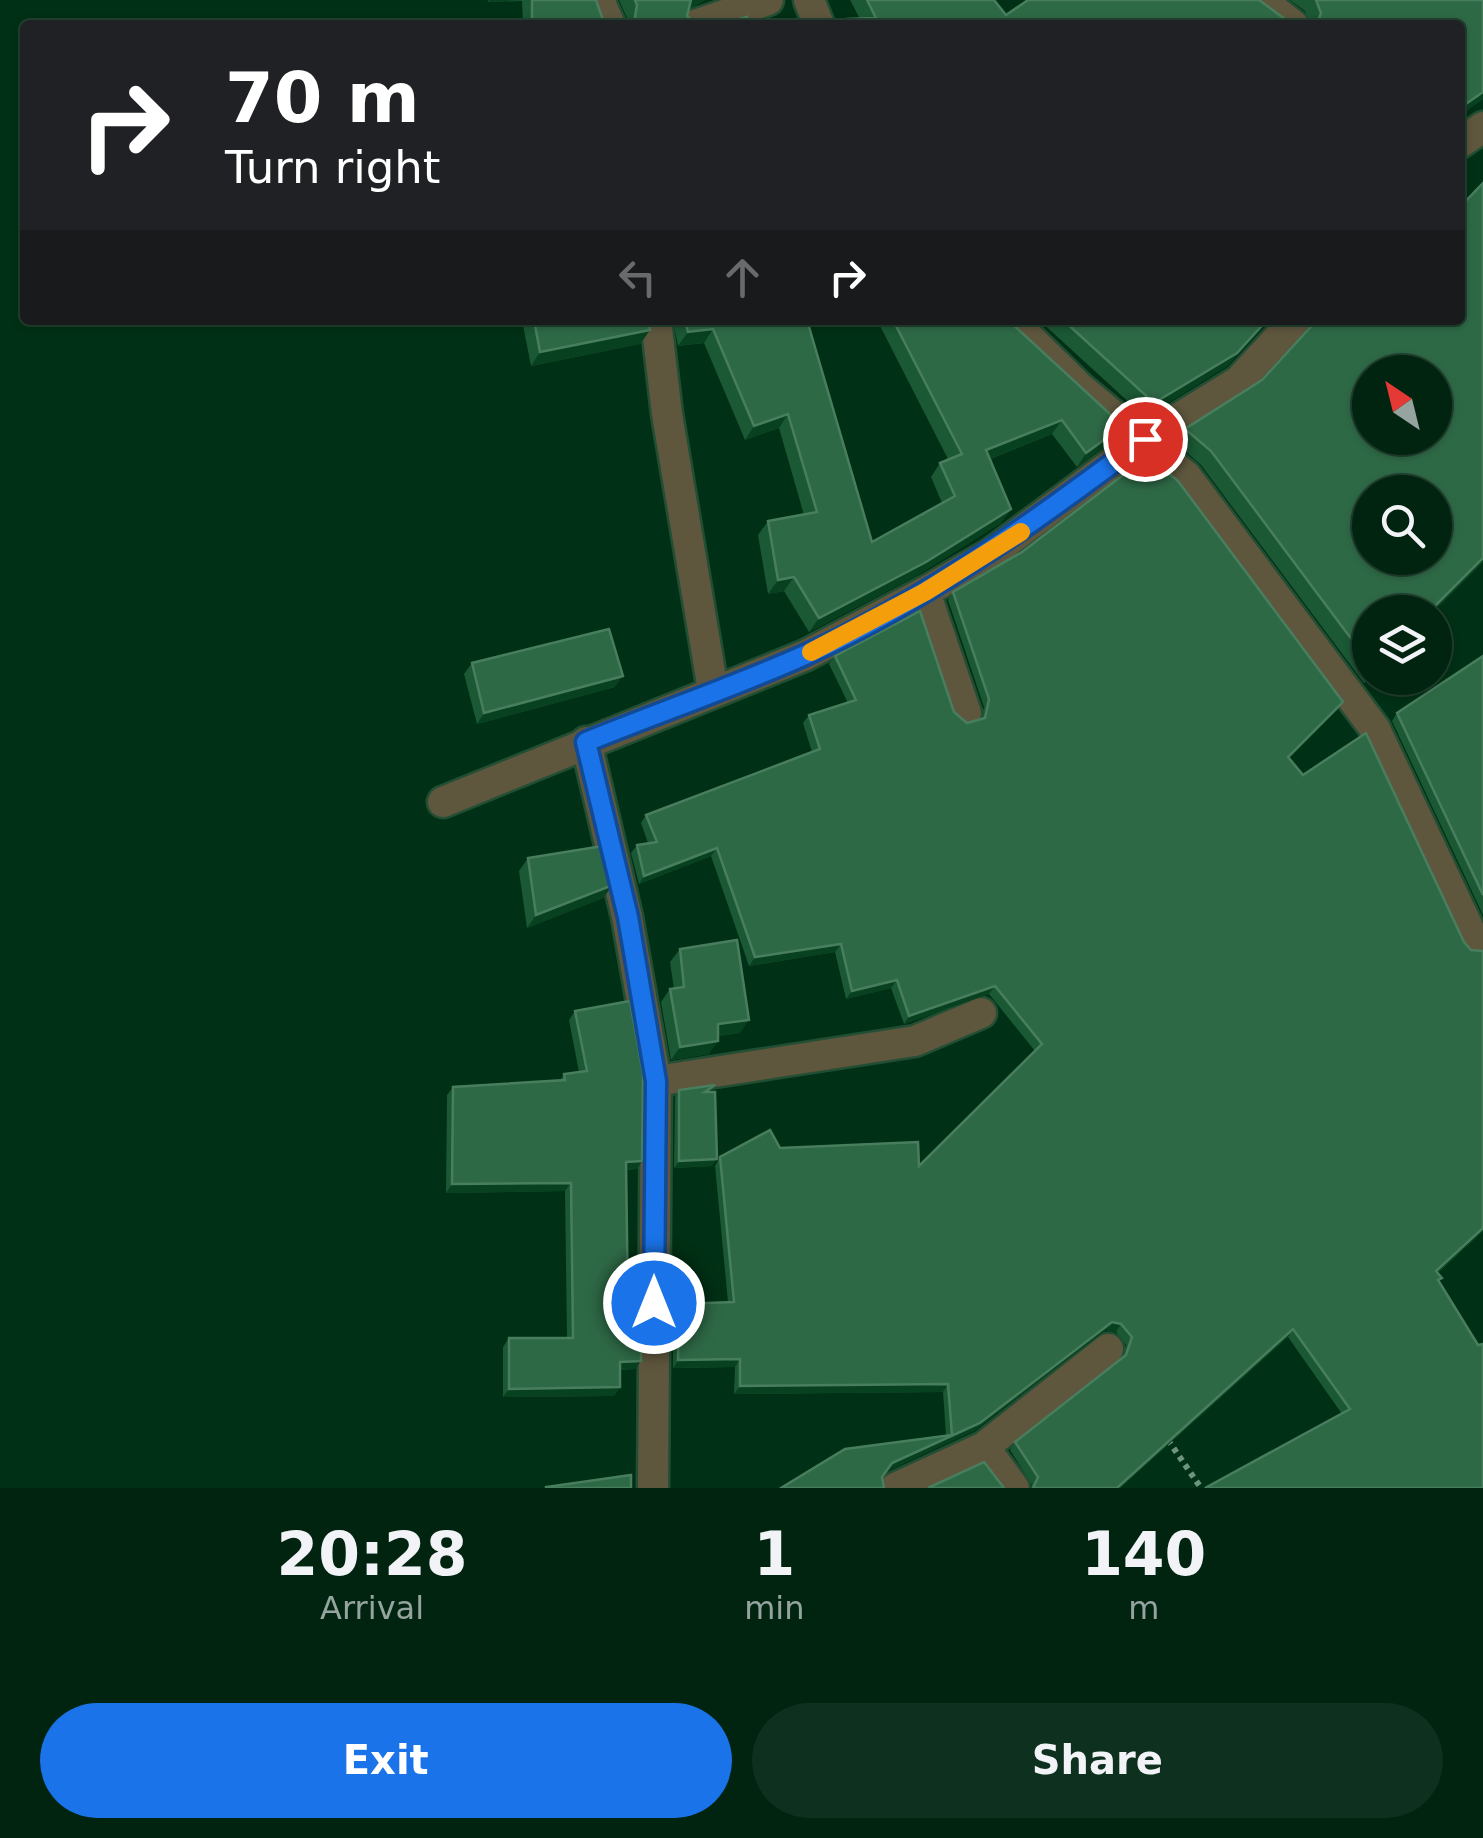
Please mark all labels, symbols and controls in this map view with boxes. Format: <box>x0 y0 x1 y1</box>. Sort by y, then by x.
text: 70 m <box>225 57 420 139</box>
icon: right <box>60 60 190 190</box>
text: Turn right <box>225 141 440 194</box>
icon: left <box>610 250 665 305</box>
icon: ahead <box>715 250 770 305</box>
icon: right <box>820 250 875 305</box>
north arrow <box>1352 355 1452 455</box>
map controls <box>1352 355 1452 695</box>
pin <box>1103 397 1188 482</box>
icon: arrive <box>1118 412 1173 467</box>
button: search <box>1352 475 1452 575</box>
button: layers <box>1352 595 1452 695</box>
position arrow <box>602 1251 706 1355</box>
text: 20:28 <box>277 1519 468 1589</box>
text: 1 <box>753 1519 795 1589</box>
text: 140 <box>1081 1519 1206 1589</box>
text: Arrival <box>320 1589 424 1627</box>
text: min <box>744 1589 805 1627</box>
text: m <box>1128 1589 1159 1627</box>
button: Exit <box>40 1703 732 1818</box>
button: Share <box>752 1703 1443 1818</box>

